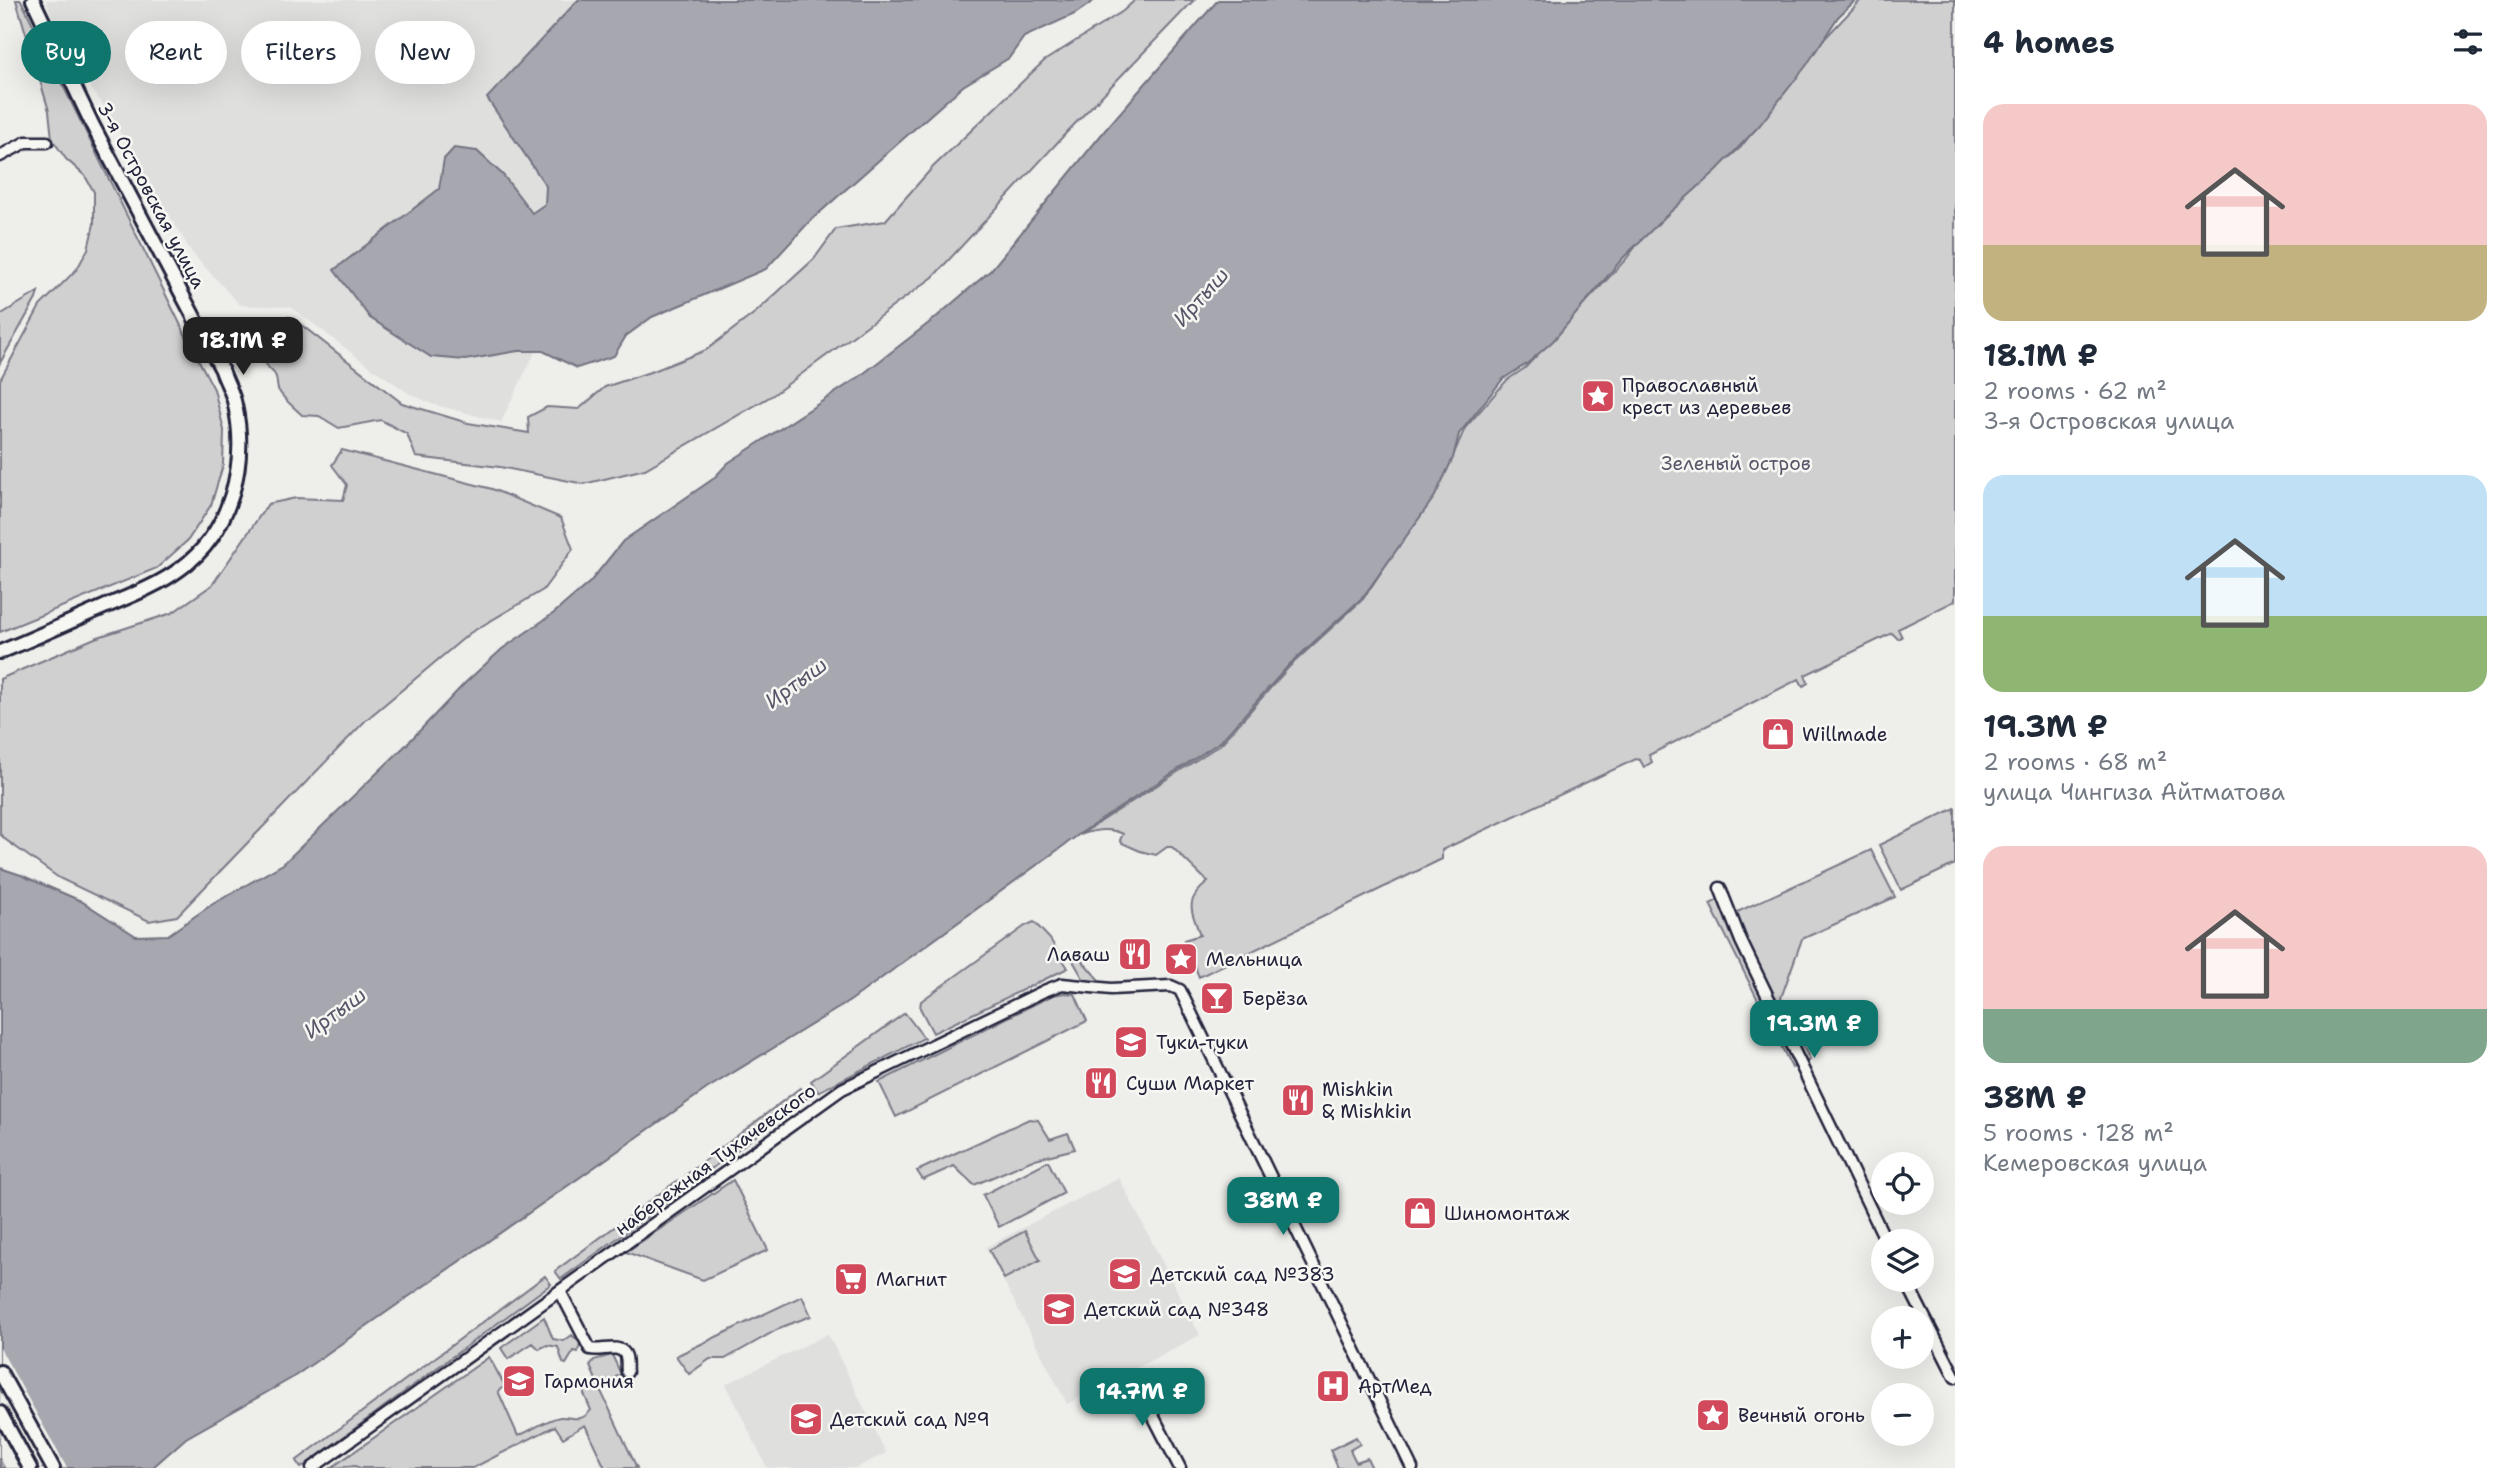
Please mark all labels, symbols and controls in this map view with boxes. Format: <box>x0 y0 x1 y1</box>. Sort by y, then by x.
chip: Buy <box>21 21 111 84</box>
chip: Rent <box>125 21 227 84</box>
chip: Filters <box>241 21 361 84</box>
chip: New <box>375 21 475 84</box>
text: 4 homes <box>1983 22 2115 63</box>
icon: filters <box>2449 23 2487 61</box>
street label: 3-я Островская улица <box>92 98 211 293</box>
icon: home <box>2172 149 2298 275</box>
water label: Иртыш <box>1167 261 1235 333</box>
pin: 18.1M ₽ <box>178 318 308 377</box>
text: 18.1M ₽ <box>199 325 287 355</box>
text: 18.1M ₽ <box>1983 335 2098 376</box>
place label: Православный крест из деревьев <box>1622 373 1791 420</box>
text: 2 rooms · 62 m² <box>1983 376 2167 406</box>
place icon: Православный крест из деревьев <box>1579 377 1617 415</box>
text: 3-я Островская улица <box>1983 406 2234 436</box>
park label: Зеленый остров <box>1661 451 1811 476</box>
icon: home <box>2172 520 2298 646</box>
water label: Иртыш <box>759 651 833 715</box>
text: 19.3M ₽ <box>1983 706 2108 747</box>
shop icon: Willmade <box>1759 715 1797 753</box>
place label: Willmade <box>1802 722 1887 747</box>
text: 2 rooms · 68 m² <box>1983 747 2167 777</box>
text: улица Чингиза Айтматова <box>1983 777 2285 807</box>
icon: home <box>2172 891 2298 1017</box>
restaurant icon: Лаваш <box>1116 935 1154 973</box>
place icon: Мельница <box>1162 940 1200 978</box>
place label: Лаваш <box>1047 942 1110 967</box>
place label: Мельница <box>1206 947 1302 972</box>
bar icon: Берёза <box>1198 979 1236 1017</box>
water label: Иртыш <box>298 981 372 1045</box>
place label: Берёза <box>1242 986 1308 1011</box>
pin: 19.3M ₽ <box>1749 1000 1879 1060</box>
text: 19.3M ₽ <box>1766 1008 1862 1038</box>
school or university icon: Туки-туки <box>1112 1023 1150 1061</box>
place label: Туки-туки <box>1156 1030 1248 1055</box>
restaurant icon: Суши Маркет <box>1082 1064 1120 1102</box>
place label: Суши Маркет <box>1126 1071 1254 1096</box>
place label: Mishkin & Mishkin <box>1322 1077 1412 1124</box>
text: 38M ₽ <box>1983 1077 2087 1118</box>
street label: набережная Тухачевского <box>610 1078 821 1241</box>
restaurant icon: Mishkin & Mishkin <box>1279 1081 1317 1119</box>
text: 5 rooms · 128 m² <box>1983 1118 2174 1148</box>
text: Кемеровская улица <box>1983 1148 2207 1178</box>
map controls <box>1871 1152 1934 1446</box>
button: locate <box>1871 1152 1934 1215</box>
pin: 38M ₽ <box>1234 1178 1332 1237</box>
text: 38M ₽ <box>1243 1185 1323 1215</box>
shop icon: Шиномонтаж <box>1401 1194 1439 1232</box>
place label: Шиномонтаж <box>1444 1201 1570 1226</box>
button: layers <box>1871 1229 1934 1292</box>
school or university icon: Детский сад №383 <box>1106 1255 1144 1293</box>
supermarket icon: Магнит <box>832 1260 870 1298</box>
place label: Детский сад №383 <box>1150 1262 1335 1287</box>
place label: Магнит <box>876 1267 947 1292</box>
school or university icon: Детский сад №348 <box>1040 1290 1078 1328</box>
place label: Детский сад №348 <box>1084 1297 1269 1322</box>
button: + <box>1871 1306 1934 1369</box>
school or university icon: Гармония <box>500 1362 538 1400</box>
hospital icon: АртМед <box>1314 1367 1352 1405</box>
pin: 14.7M ₽ <box>1077 1368 1207 1428</box>
place label: Гармония <box>544 1369 634 1394</box>
place label: АртМед <box>1358 1374 1432 1399</box>
text: 14.7M ₽ <box>1096 1376 1188 1406</box>
button: − <box>1871 1383 1934 1446</box>
place icon: Вечный огонь <box>1694 1396 1732 1434</box>
school or university icon: Детский сад №9 <box>787 1400 825 1438</box>
place label: Вечный огонь <box>1738 1403 1865 1428</box>
place label: Детский сад №9 <box>830 1407 990 1432</box>

